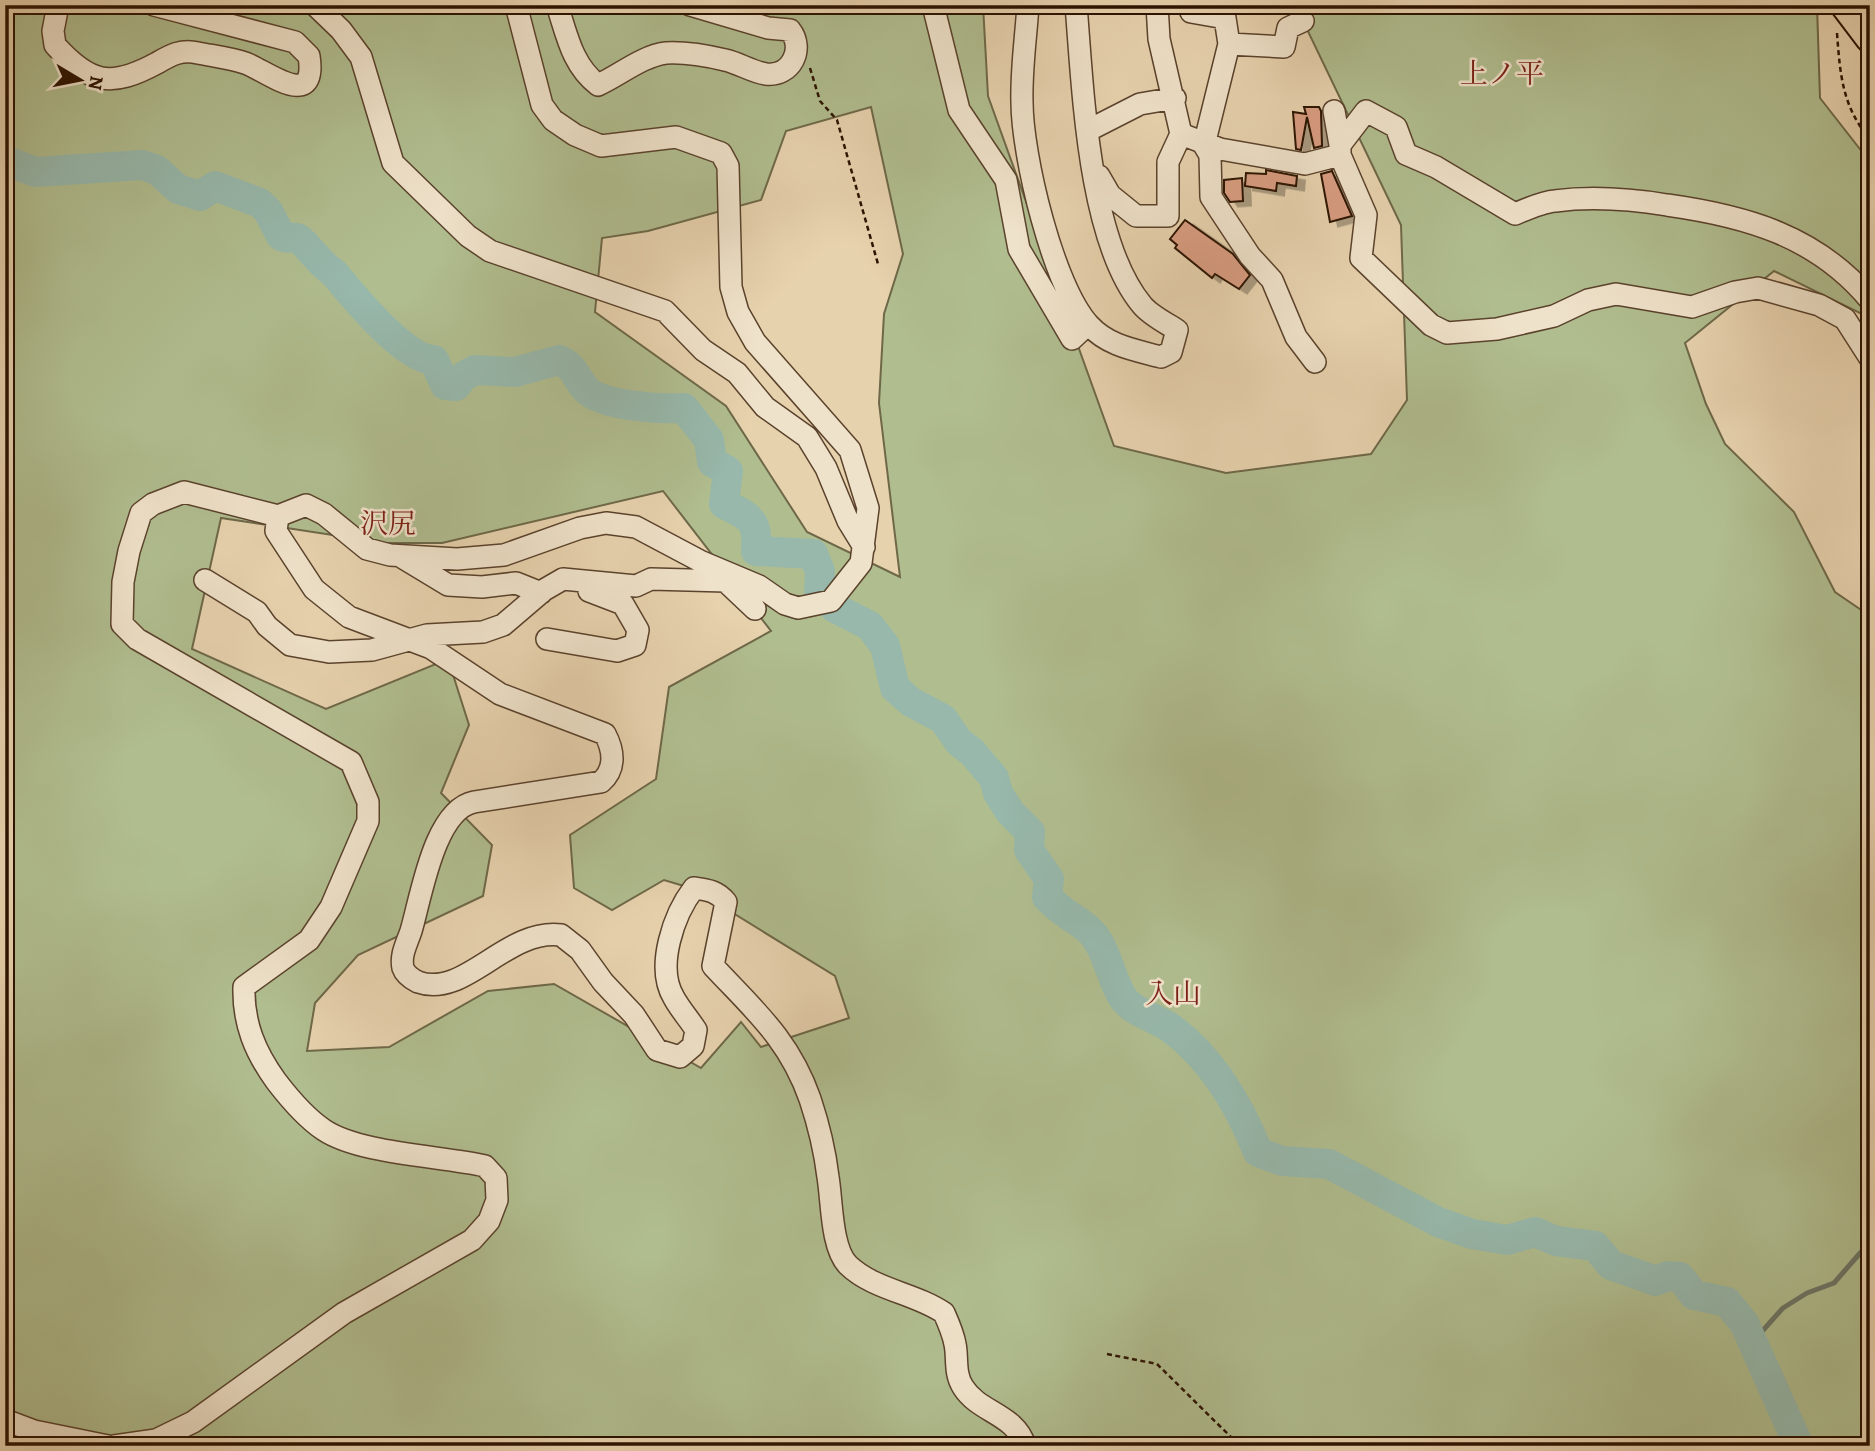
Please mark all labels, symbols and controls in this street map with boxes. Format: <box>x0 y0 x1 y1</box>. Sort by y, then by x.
north arrow <box>46 46 116 116</box>
district label: 上ノ平 <box>1460 55 1544 93</box>
text: N <box>82 74 110 92</box>
district label: 沢尻 <box>360 505 416 543</box>
district label: 入山 <box>1145 975 1201 1013</box>

